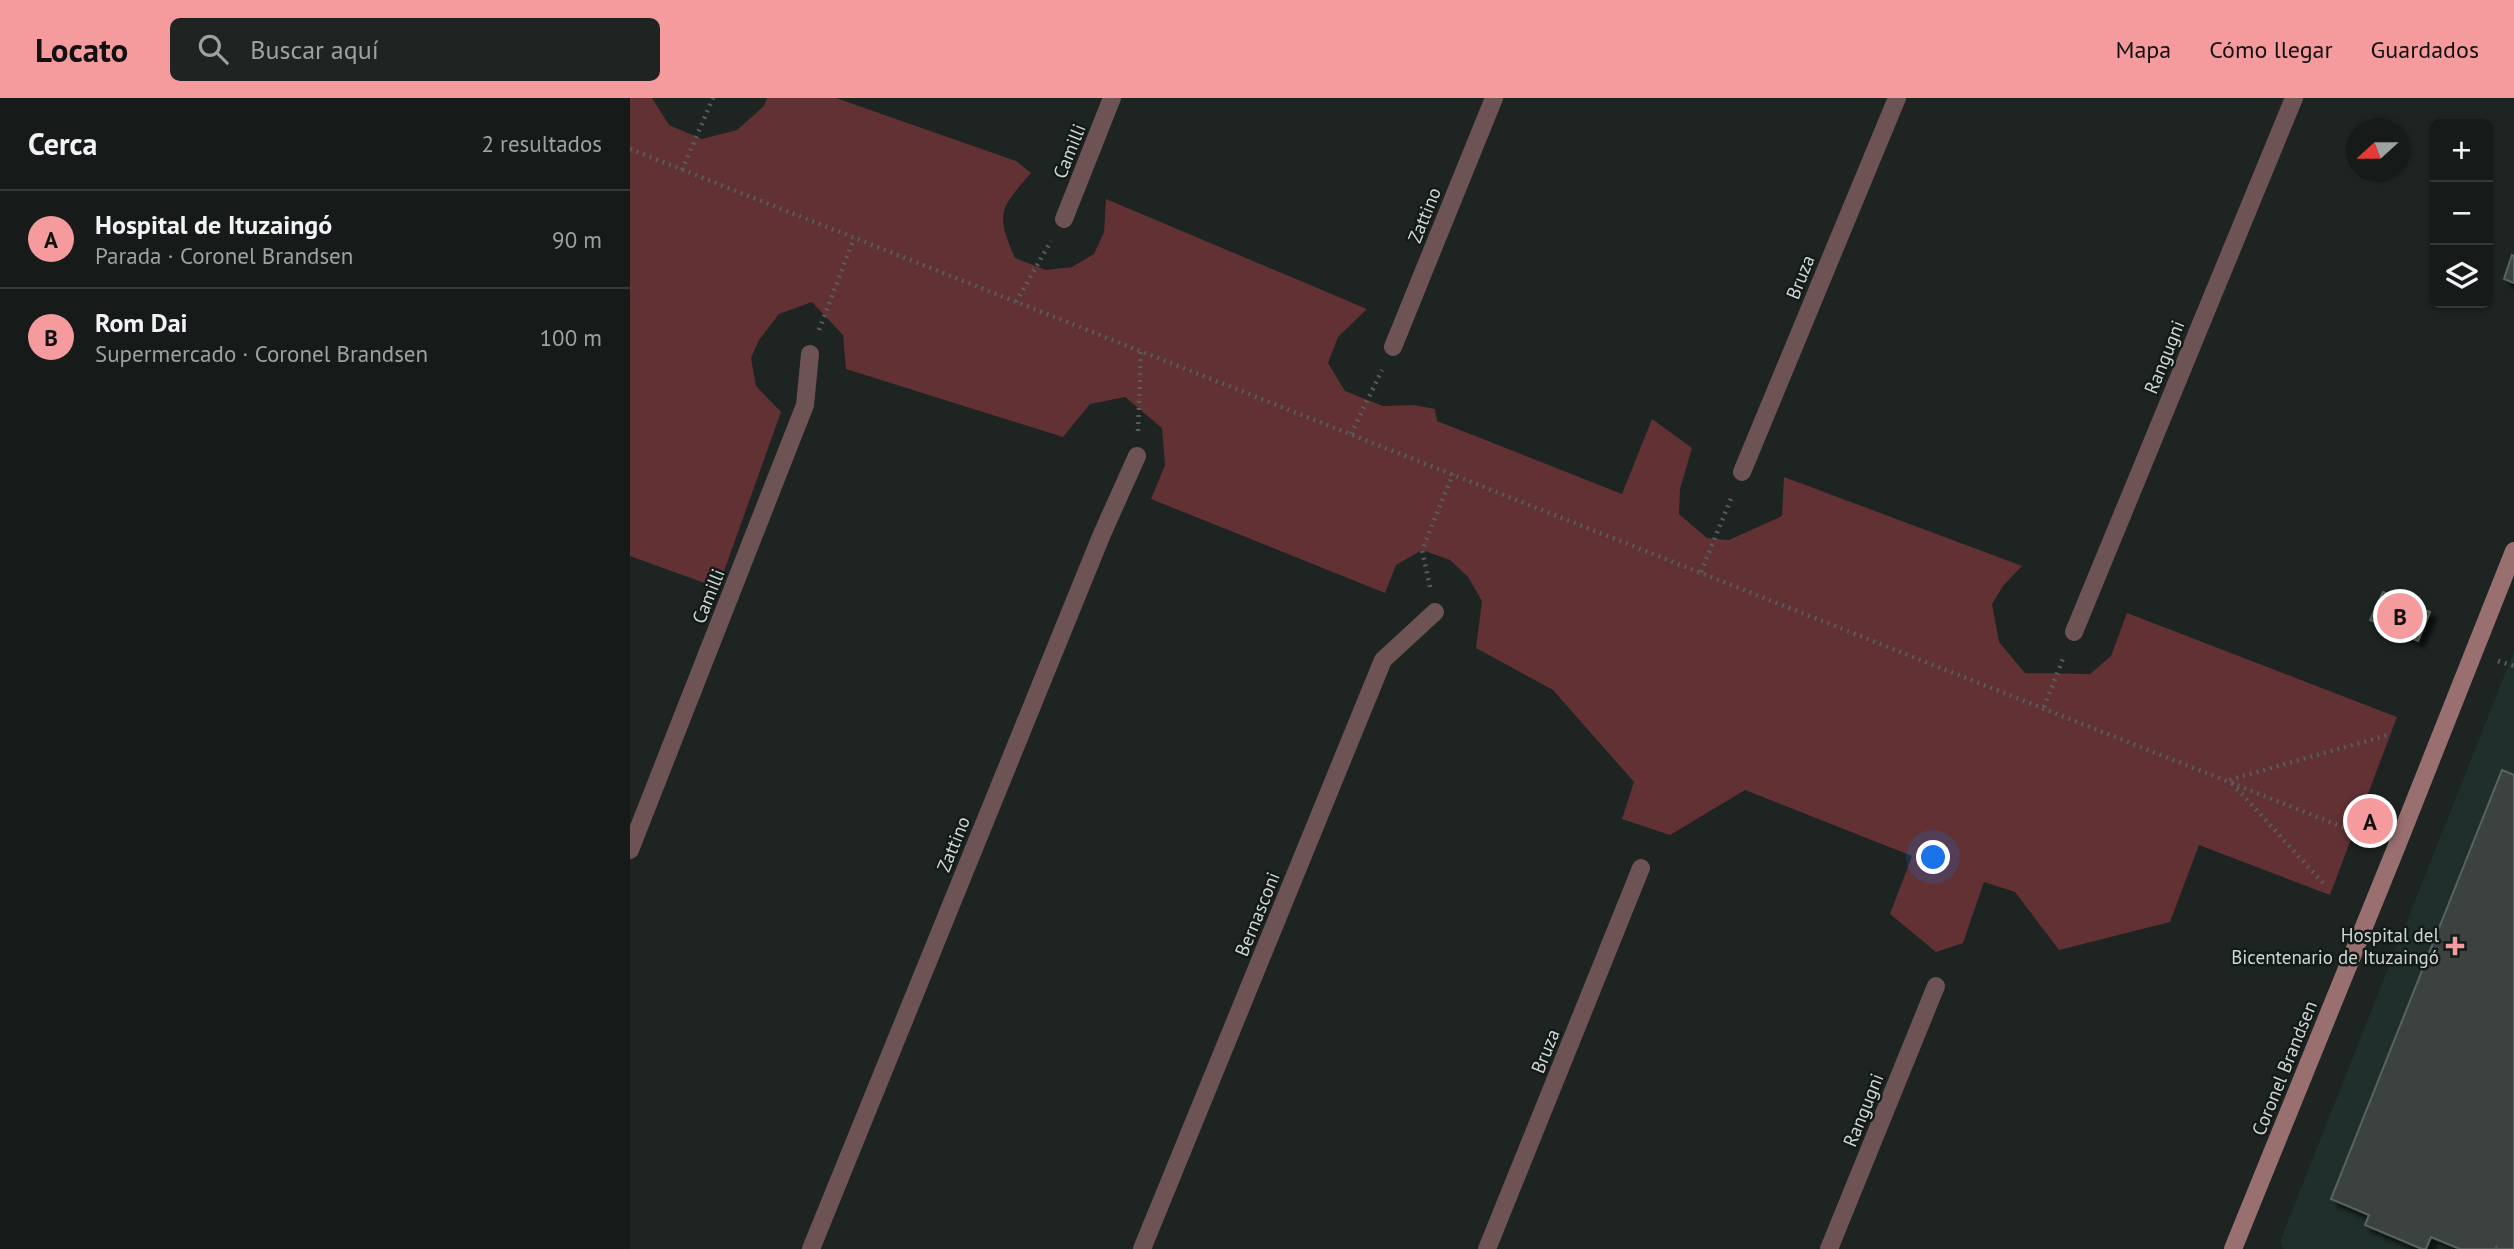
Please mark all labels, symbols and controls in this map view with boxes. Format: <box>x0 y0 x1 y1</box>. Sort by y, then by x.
search box <box>170 18 660 81</box>
text: Locato <box>35 28 128 71</box>
icon: search <box>194 30 232 68</box>
text: Buscar aquí <box>250 33 379 66</box>
text: Mapa <box>2115 34 2171 65</box>
text: Cómo llegar <box>2209 34 2333 65</box>
text: Guardados <box>2371 34 2479 65</box>
north arrow <box>2346 119 2409 182</box>
map controls <box>2430 119 2493 308</box>
button: + <box>2430 119 2493 182</box>
street label: Camilli <box>1047 120 1091 182</box>
text: Cerca <box>28 124 97 163</box>
text: 2 resultados <box>481 129 602 158</box>
button: − <box>2430 182 2493 245</box>
street label: Zattino <box>1402 184 1446 246</box>
text: Hospital de Ituzaingó <box>95 208 332 241</box>
text: A <box>44 225 58 254</box>
text: 90 m <box>552 225 602 254</box>
text: Parada · Coronel Brandsen <box>95 241 353 270</box>
button: layers <box>2430 245 2493 308</box>
street label: Bruza <box>1780 251 1820 303</box>
text: Rom Dai <box>95 306 188 339</box>
street label: Rangugni <box>2138 317 2190 397</box>
text: B <box>44 323 58 352</box>
text: 100 m <box>540 323 602 352</box>
text: Supermercado · Coronel Brandsen <box>95 339 428 368</box>
street label: Camilli <box>686 565 730 627</box>
pin: B <box>2377 590 2423 642</box>
pin: A <box>2347 795 2393 847</box>
street label: Zattino <box>931 813 975 875</box>
your location <box>1916 840 1950 874</box>
street label: Bernasconi <box>1229 868 1285 960</box>
place label: Hospital del Bicentenario de Ituzaingó <box>2231 923 2439 969</box>
marker: Hospital del Bicentenario de Ituzaingó <box>2445 936 2465 956</box>
street label: Coronel Brandsen <box>2246 997 2322 1139</box>
street label: Bruza <box>1525 1025 1565 1077</box>
street label: Rangugni <box>1837 1070 1889 1150</box>

